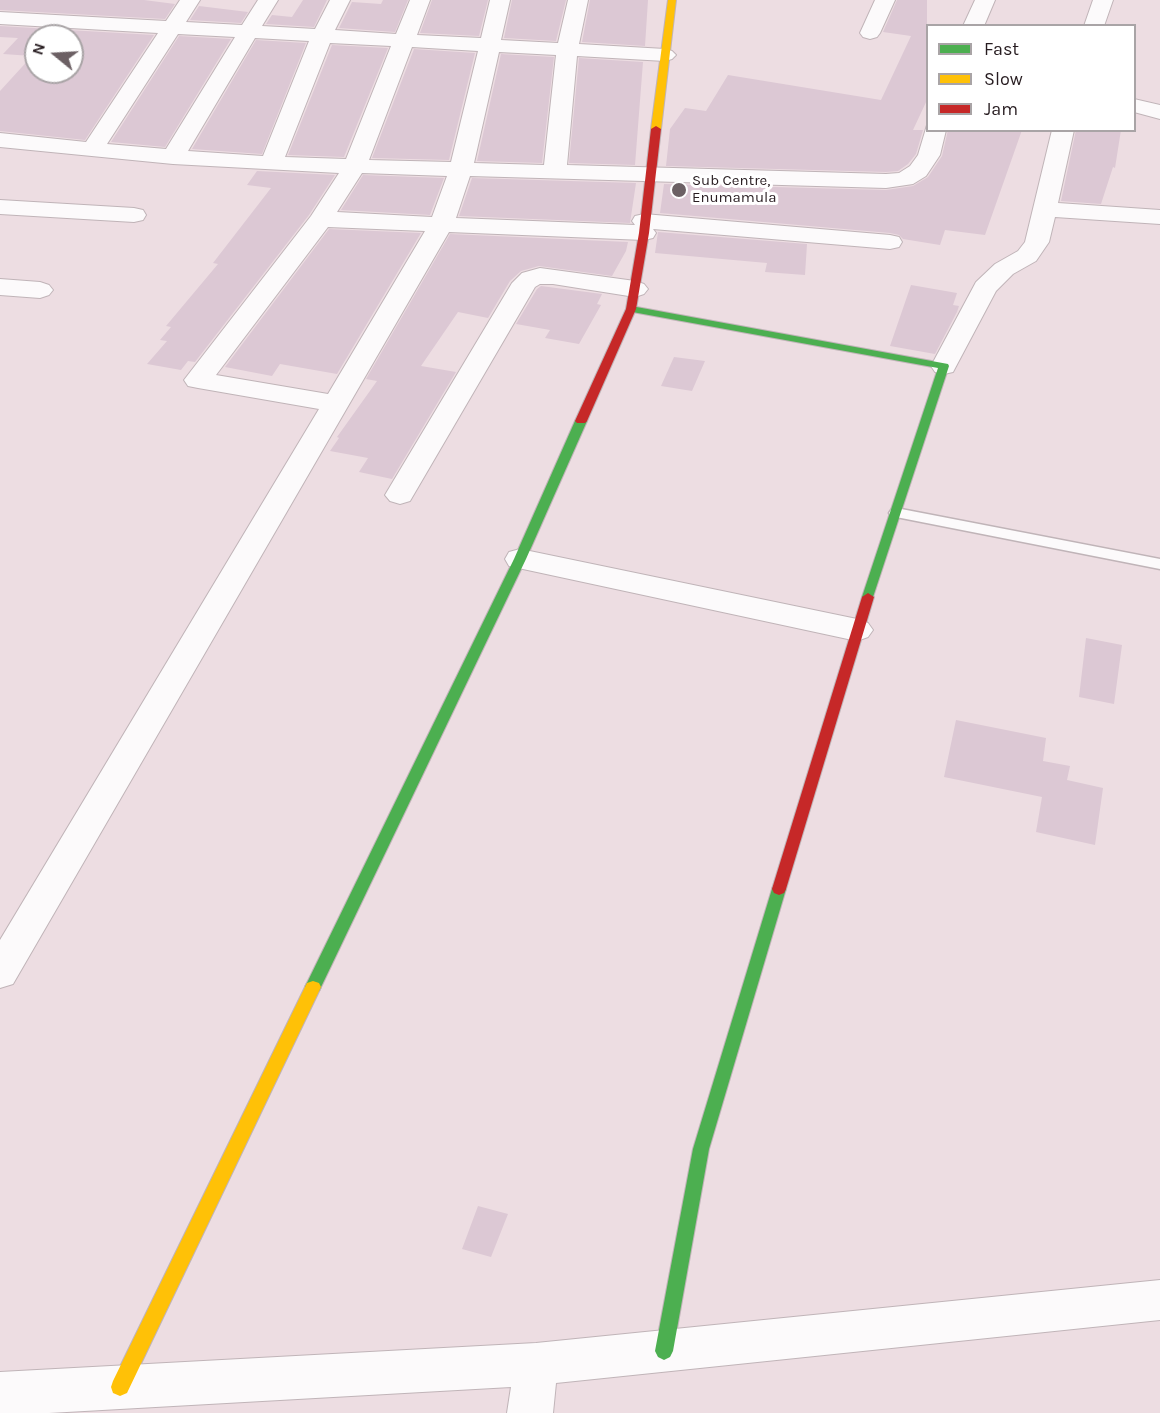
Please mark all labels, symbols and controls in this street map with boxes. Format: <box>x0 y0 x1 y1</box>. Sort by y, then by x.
north arrow <box>24 24 84 84</box>
legend <box>926 24 1136 132</box>
text: Fast <box>984 38 1019 60</box>
text: N <box>27 41 49 57</box>
text: Slow <box>984 68 1023 90</box>
text: Jam <box>984 98 1018 120</box>
place label: Sub Centre, Enumamula <box>692 172 776 207</box>
marker: Sub Centre, Enumamula <box>670 181 688 199</box>

